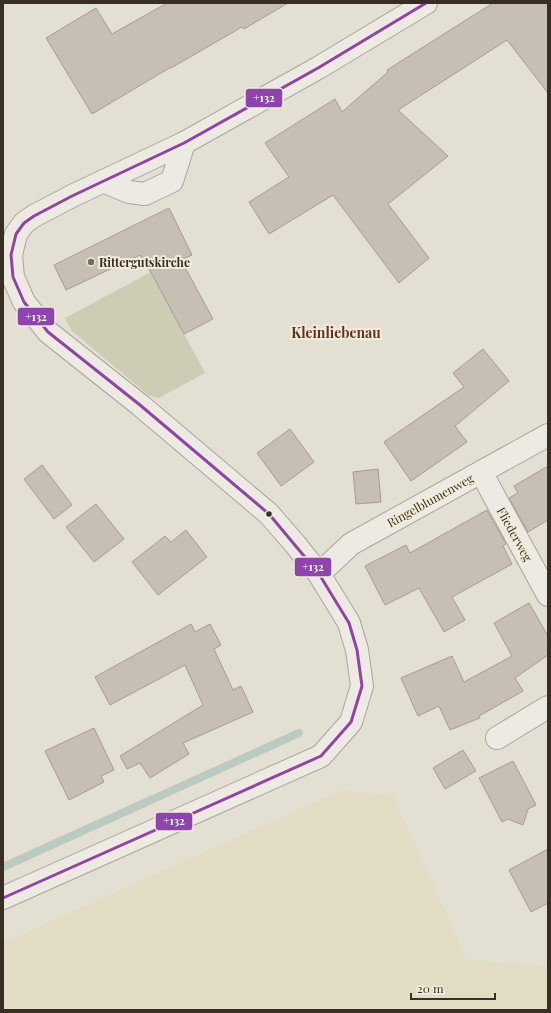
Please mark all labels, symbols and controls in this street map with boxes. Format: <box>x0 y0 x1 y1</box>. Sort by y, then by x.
line badge: +132 <box>245 88 283 108</box>
text: +132 <box>253 90 275 105</box>
place label: Rittergutskirche <box>99 254 190 270</box>
marker: Rittergutskirche <box>86 257 96 267</box>
line badge: +132 <box>17 307 55 326</box>
text: +132 <box>25 309 47 324</box>
district label: Kleinliebenau <box>291 323 381 342</box>
street label: Ringelblumenweg <box>384 469 477 530</box>
street label: Fliederweg <box>494 504 537 565</box>
unlabelled marker <box>264 509 274 519</box>
line badge: +132 <box>294 557 332 577</box>
text: +132 <box>302 559 324 574</box>
line badge: +132 <box>155 812 193 831</box>
text: +132 <box>163 813 185 828</box>
scale bar <box>411 975 495 1001</box>
text: 20 m <box>417 980 444 996</box>

